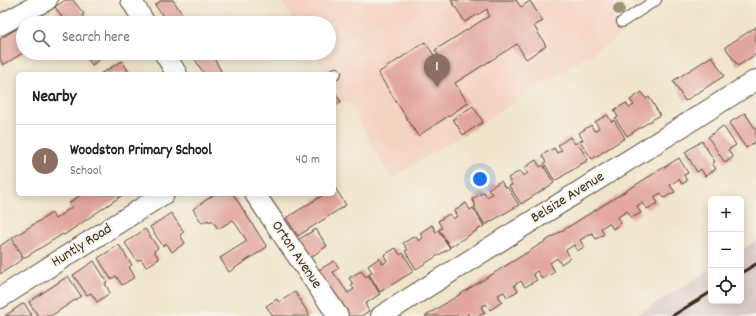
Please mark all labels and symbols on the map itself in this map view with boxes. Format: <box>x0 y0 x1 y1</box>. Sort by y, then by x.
pin: 1 <box>424 54 450 87</box>
street label: Belsize Avenue <box>527 166 609 229</box>
your location <box>470 169 490 189</box>
street label: Orton Avenue <box>265 217 327 294</box>
street label: Huntly Road <box>47 219 117 273</box>

